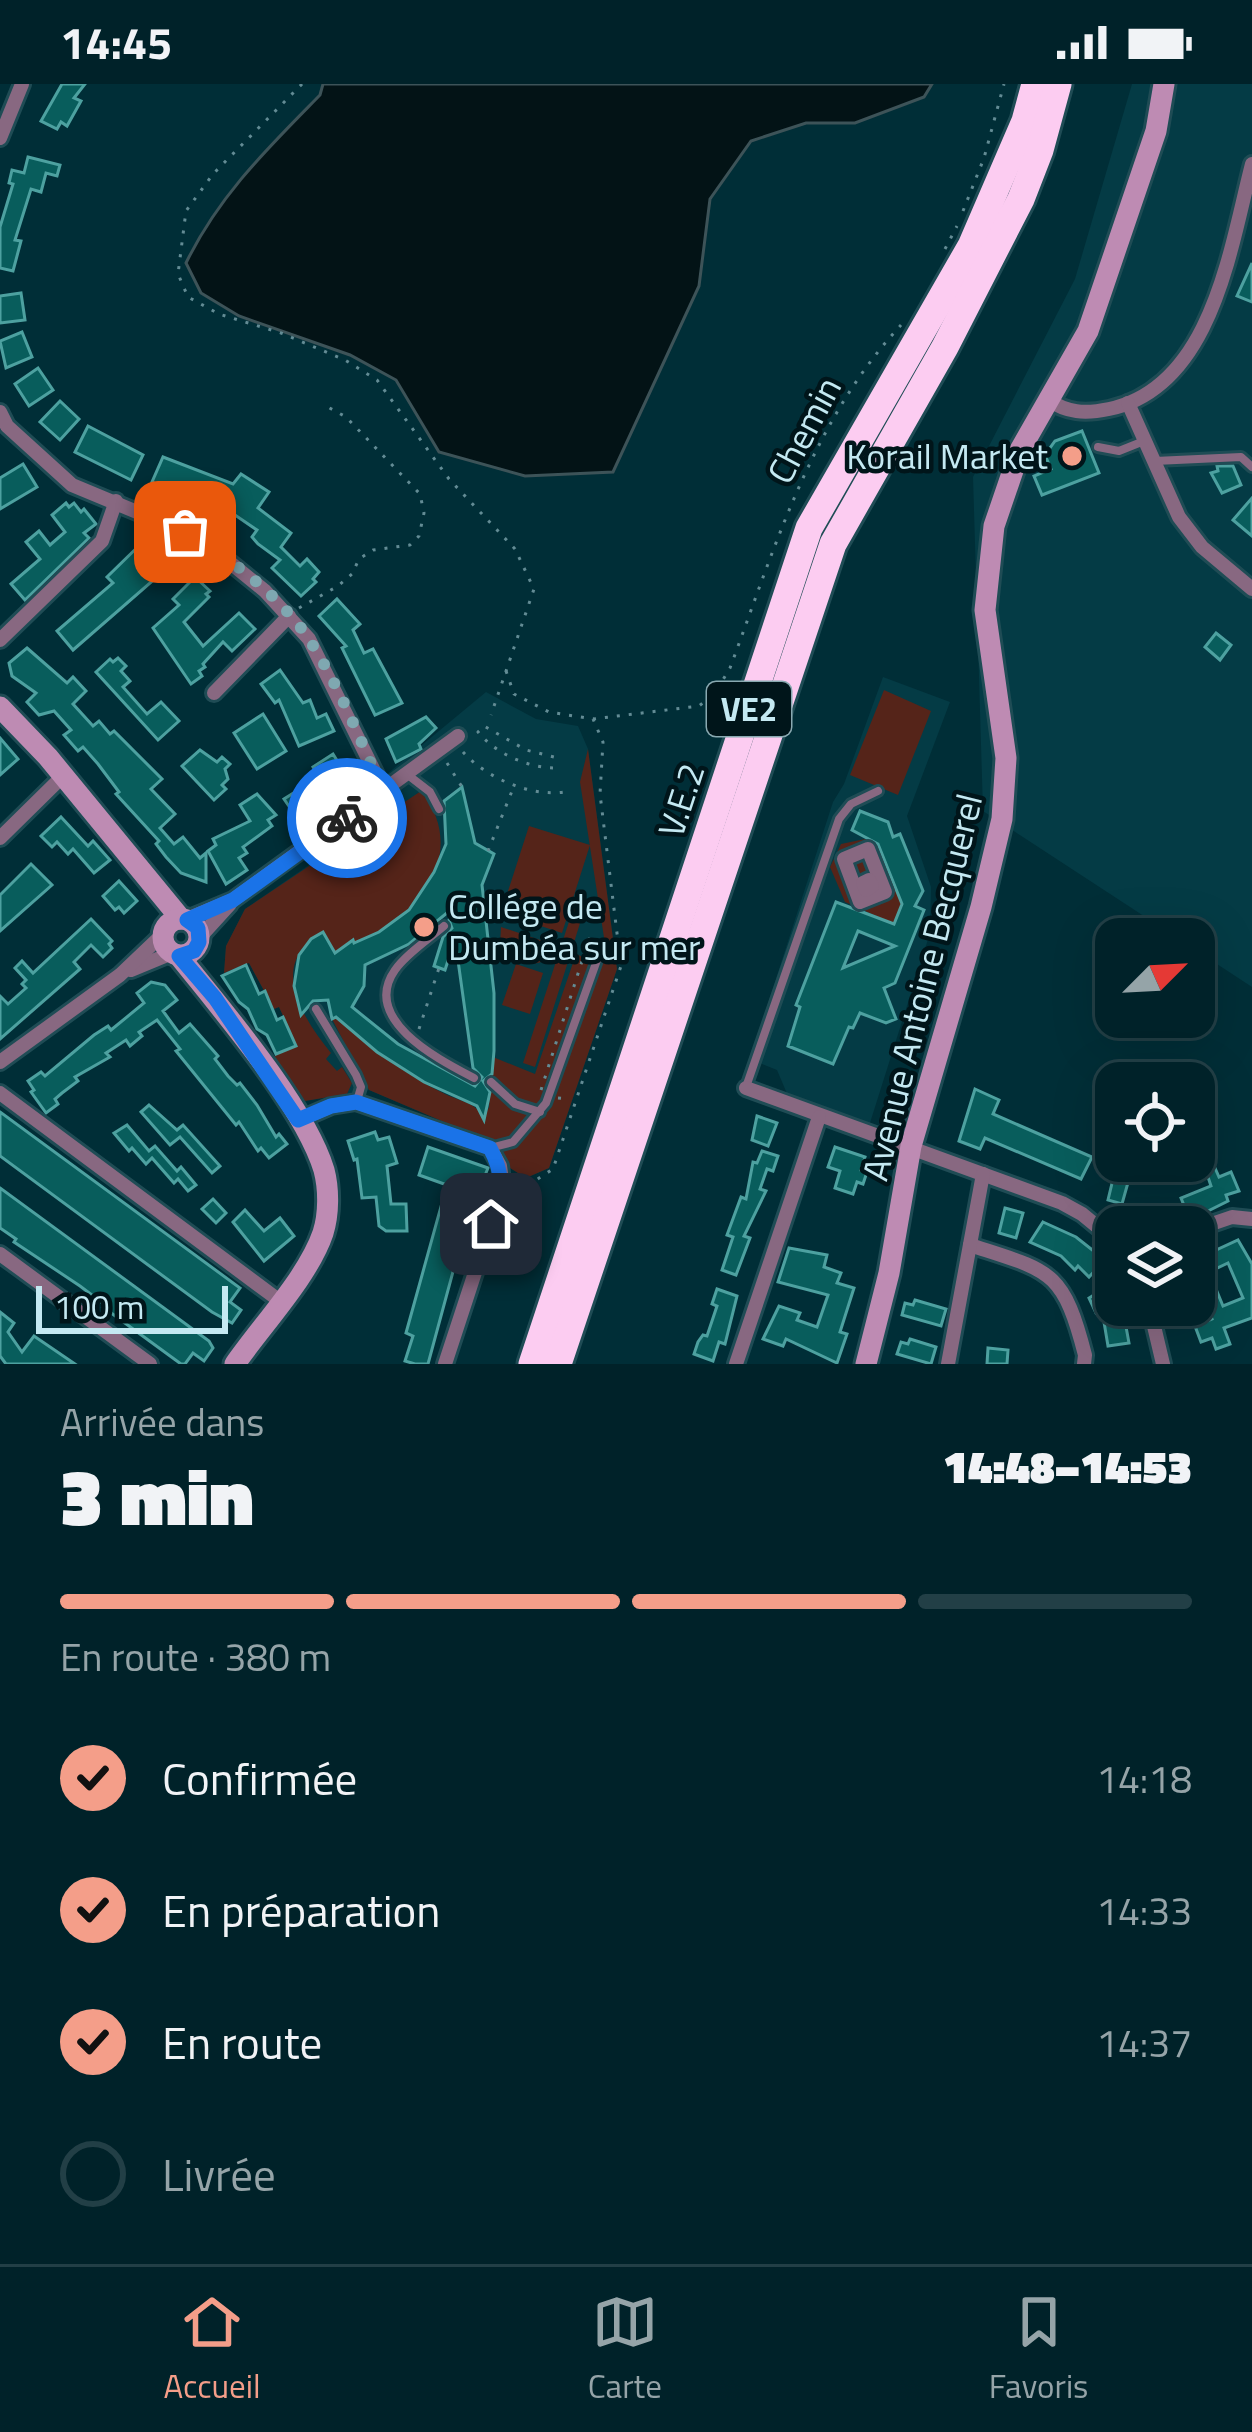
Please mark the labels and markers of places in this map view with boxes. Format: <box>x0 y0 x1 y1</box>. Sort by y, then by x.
place label: Korail Market <box>846 428 1048 483</box>
marker: Korail Market <box>1059 443 1085 469</box>
pin <box>134 481 236 583</box>
place label: Collége de Dumbéa sur mer <box>448 878 700 974</box>
marker: Collége de Dumbéa sur mer <box>411 914 437 940</box>
pin <box>440 1173 542 1275</box>

